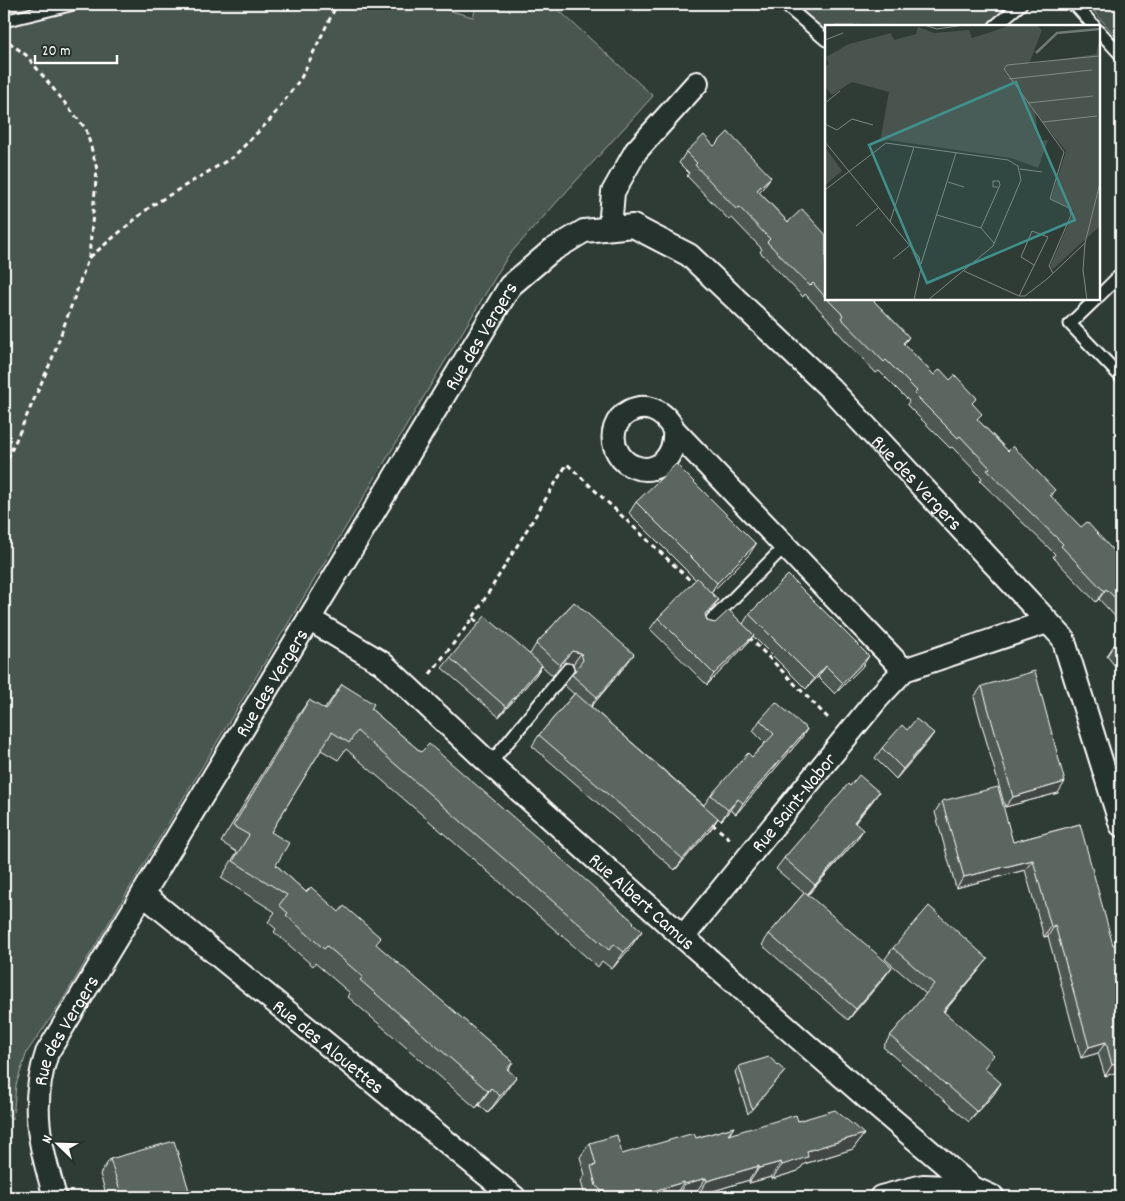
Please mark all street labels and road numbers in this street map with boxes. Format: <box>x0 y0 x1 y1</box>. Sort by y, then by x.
street label: Rue des Vergers <box>439 278 526 397</box>
street label: Rue des Vergers <box>863 430 967 538</box>
street label: Rue des Vergers <box>230 624 317 743</box>
street label: Rue Saint-Nabor <box>746 748 845 860</box>
street label: Rue Albert Camus <box>581 848 700 958</box>
street label: Rue des Vergers <box>28 971 108 1088</box>
street label: Rue des Alouettes <box>265 994 389 1102</box>

